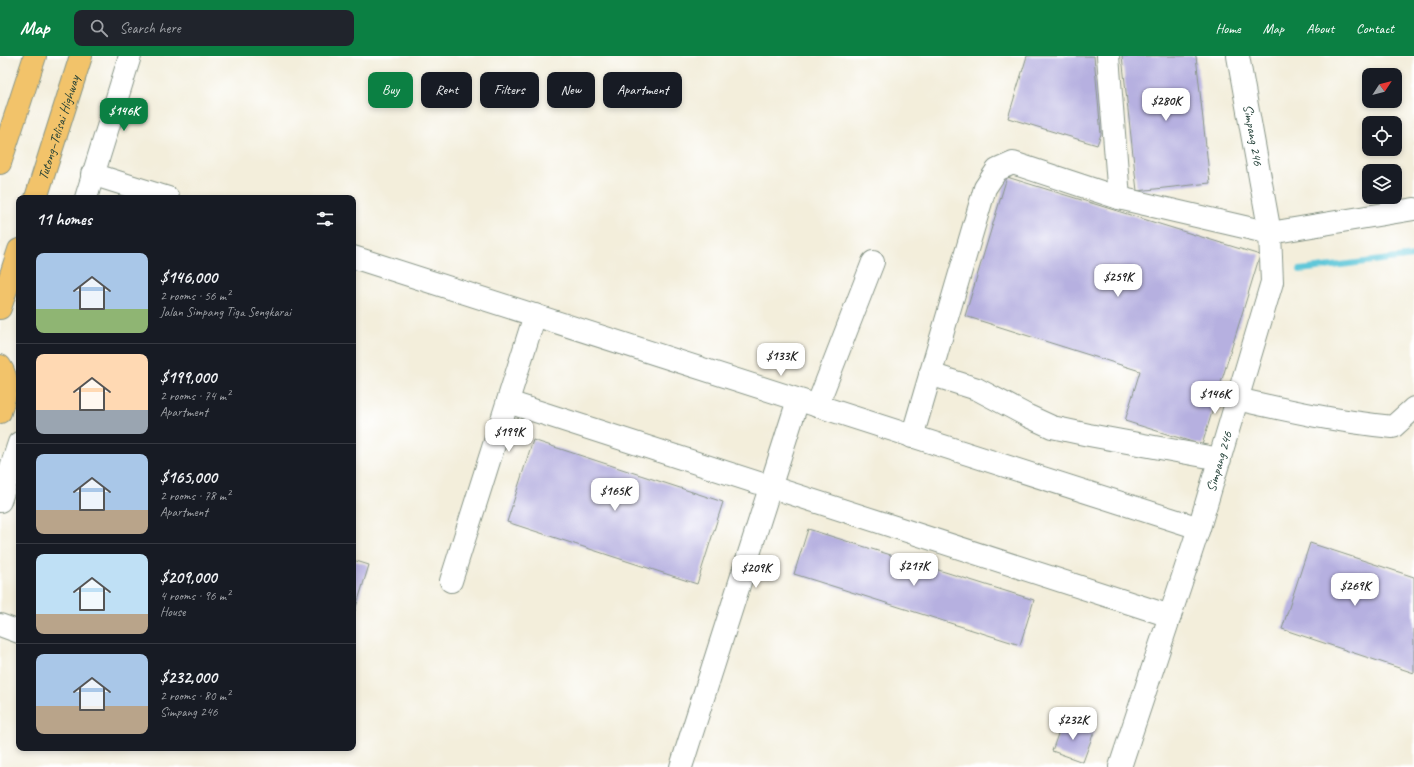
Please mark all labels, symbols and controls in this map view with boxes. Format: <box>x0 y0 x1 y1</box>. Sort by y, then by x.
search box <box>74 10 354 46</box>
text: Map <box>20 16 50 40</box>
icon: search <box>88 17 110 39</box>
text: Search here <box>120 19 181 38</box>
text: Home <box>1215 20 1241 37</box>
text: Map <box>1263 20 1284 37</box>
text: About <box>1306 20 1334 37</box>
text: Contact <box>1356 20 1394 37</box>
north arrow <box>1362 68 1402 108</box>
map controls <box>1362 68 1402 204</box>
street label: Tutong–Telisai Highway <box>34 72 83 182</box>
chip: Buy <box>368 72 413 108</box>
chip: Rent <box>421 72 472 108</box>
chip: Filters <box>480 72 539 108</box>
chip: New <box>547 72 595 108</box>
chip: Apartment <box>603 72 682 108</box>
pin: $280K <box>1138 88 1194 122</box>
text: $280K <box>1151 93 1181 109</box>
pin: $146K <box>96 98 152 132</box>
text: $146K <box>109 103 139 119</box>
street label: Simpang 246 <box>1239 103 1267 168</box>
button: locate <box>1362 116 1402 156</box>
button: layers <box>1362 164 1402 204</box>
icon: filters <box>314 208 336 230</box>
text: 11 homes <box>36 209 92 230</box>
pin: $259K <box>1090 264 1146 298</box>
text: $146,000 <box>160 267 217 288</box>
icon: home <box>68 269 116 317</box>
text: $259K <box>1103 269 1133 285</box>
text: 2 rooms · 56 m² <box>160 288 230 304</box>
text: Jalan Simpang Tiga Sengkarai <box>160 304 291 320</box>
pin: $133K <box>753 343 809 377</box>
text: $133K <box>766 348 796 364</box>
text: $199,000 <box>160 367 217 388</box>
icon: home <box>68 370 116 418</box>
pin: $146K <box>1187 381 1243 415</box>
text: $146K <box>1200 386 1230 402</box>
text: 2 rooms · 74 m² <box>160 388 230 404</box>
text: Apartment <box>160 404 208 420</box>
pin: $199K <box>481 419 537 453</box>
text: $199K <box>494 424 524 440</box>
street label: Simpang 246 <box>1202 429 1236 494</box>
text: $165,000 <box>160 467 217 488</box>
icon: home <box>68 470 116 518</box>
pin: $165K <box>587 478 643 512</box>
text: $165K <box>600 483 630 499</box>
text: 2 rooms · 78 m² <box>160 488 230 504</box>
text: Apartment <box>160 504 208 520</box>
pin: $217K <box>886 553 942 587</box>
pin: $209K <box>728 555 784 589</box>
text: $217K <box>899 558 929 574</box>
text: $209K <box>741 560 771 576</box>
text: $209,000 <box>160 567 217 588</box>
icon: home <box>68 570 116 618</box>
pin: $269K <box>1327 573 1383 607</box>
text: $269K <box>1340 578 1370 594</box>
text: 4 rooms · 96 m² <box>160 588 230 604</box>
text: House <box>160 604 185 620</box>
text: $232,000 <box>160 667 217 688</box>
icon: home <box>68 670 116 718</box>
text: 2 rooms · 80 m² <box>160 688 230 704</box>
text: Simpang 246 <box>160 704 218 720</box>
pin: $232K <box>1045 707 1101 741</box>
text: $232K <box>1058 712 1088 728</box>

